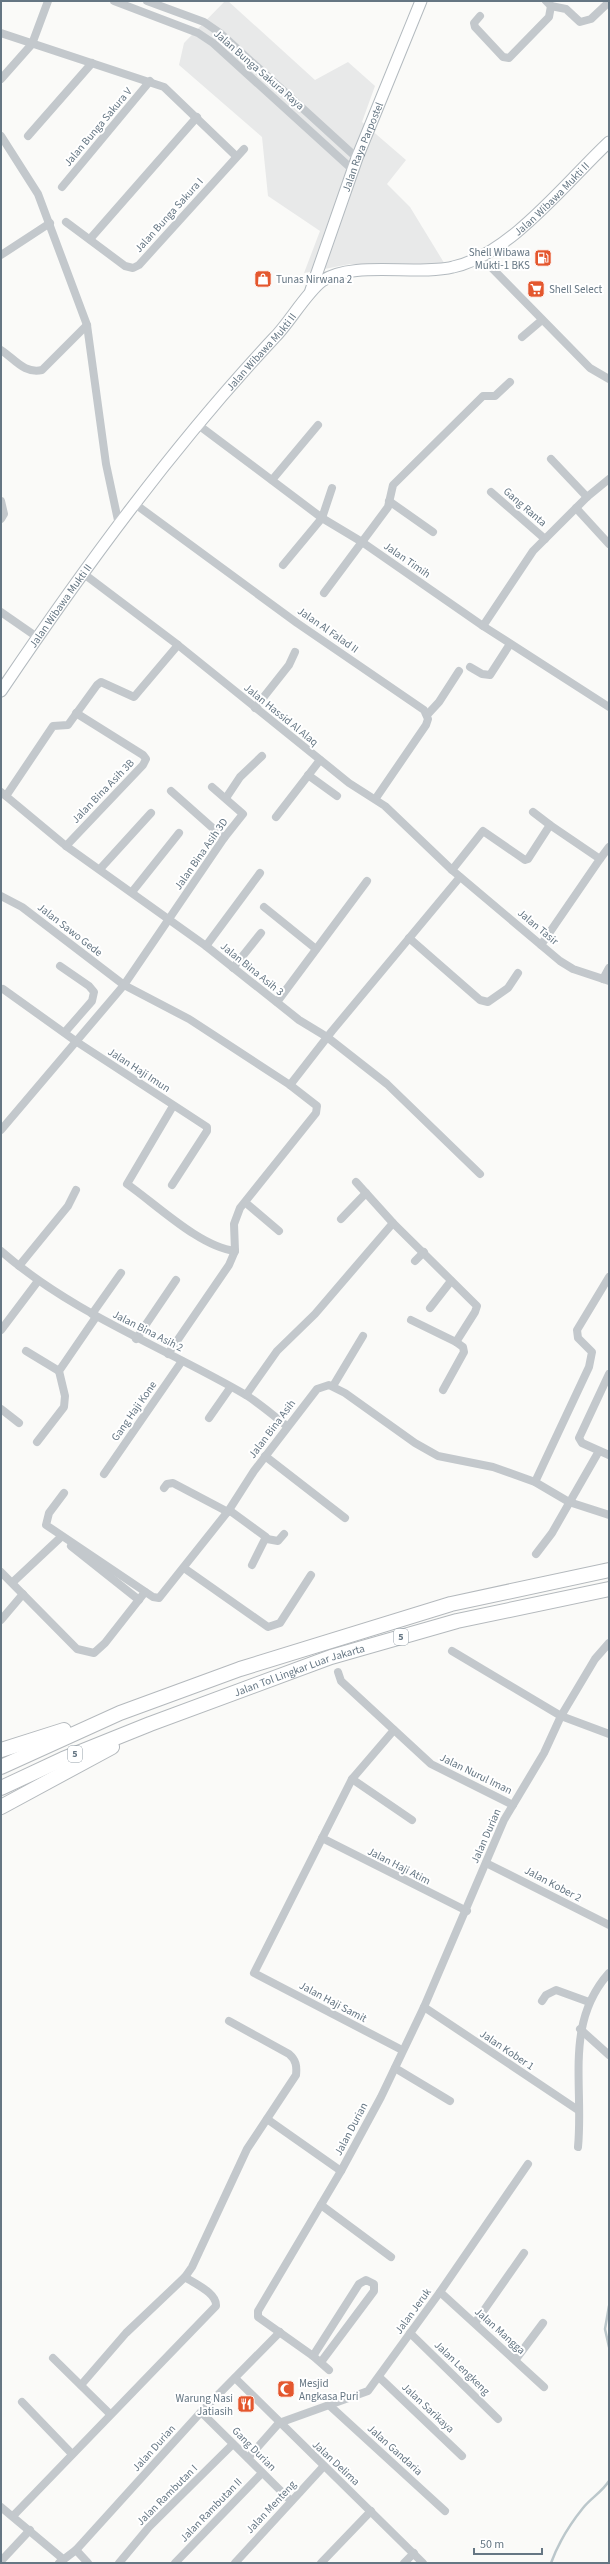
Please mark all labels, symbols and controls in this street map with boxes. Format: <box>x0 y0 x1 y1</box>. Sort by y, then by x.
street label: Jalan Bunga Sakura Raya <box>211 27 307 113</box>
street label: Jalan Bunga Sakura V <box>61 84 136 170</box>
street label: Jalan Raya Parpostel <box>338 100 387 194</box>
street label: Jalan Wibawa Mukti II <box>511 159 592 239</box>
street label: Jalan Bunga Sakura I <box>131 174 207 256</box>
place label: Shell Wibawa Mukti-1 BKS <box>469 245 530 273</box>
fuel station icon: Shell Wibawa Mukti-1 BKS <box>533 248 553 268</box>
shop icon: Tunas Nirwana 2 <box>253 269 273 289</box>
place label: Tunas Nirwana 2 <box>276 272 352 287</box>
supermarket icon: Shell Select <box>526 279 546 299</box>
place label: Shell Select <box>549 282 603 297</box>
street label: Jalan Wibawa Mukti II <box>223 310 300 394</box>
street label: Gang Ranta <box>500 484 550 530</box>
street label: Jalan Timih <box>381 538 433 582</box>
street label: Jalan Wibawa Mukti II <box>25 561 95 651</box>
street label: Jalan Al Falad II <box>294 603 362 657</box>
street label: Jalan Hassid Al Alaq <box>241 680 321 750</box>
street label: Jalan Bina Asih 3B <box>68 755 138 826</box>
street label: Jalan Bina Asih 3D <box>171 815 231 893</box>
street label: Jalan Sawo Gede <box>34 900 106 960</box>
street label: Jalan Tasir <box>514 905 562 949</box>
street label: Jalan Bina Asih 3 <box>217 939 287 999</box>
street label: Jalan Haji Imun <box>105 1044 173 1096</box>
street label: Jalan Bina Asih 2 <box>110 1307 186 1355</box>
street label: Gang Haji Kone <box>108 1378 161 1444</box>
street label: Jalan Bina Asih <box>245 1397 299 1461</box>
road number: 5 <box>394 1629 408 1645</box>
street label: Jalan Tol Lingkar Luar Jakarta <box>232 1640 366 1700</box>
road number: 5 <box>68 1746 82 1762</box>
street label: Jalan Nurul Iman <box>437 1750 515 1798</box>
street label: Jalan Durian <box>467 1806 505 1866</box>
street label: Jalan Haji Atim <box>365 1844 433 1888</box>
street label: Jalan Kober 2 <box>522 1863 584 1905</box>
street label: Jalan Haji Samit <box>297 1978 370 2026</box>
street label: Jalan Kober 1 <box>477 2026 537 2074</box>
street label: Jalan Durian <box>331 2100 371 2158</box>
street label: Jalan Jeruk <box>391 2285 435 2337</box>
street label: Jalan Mangga <box>471 2304 529 2358</box>
street label: Jalan Lengkeng <box>431 2338 493 2399</box>
place label: Mesjid Angkasa Puri <box>299 2376 359 2404</box>
mosque icon: Mesjid Angkasa Puri <box>276 2379 296 2399</box>
street label: Jalan Sarikaya <box>399 2380 457 2436</box>
place label: Warung Nasi Jatiasih <box>175 2391 233 2419</box>
restaurant icon: Warung Nasi Jatiasih <box>236 2394 256 2414</box>
street label: Jalan Durian <box>129 2421 179 2475</box>
street label: Jalan Gandaria <box>364 2421 426 2479</box>
street label: Gang Durian <box>229 2424 279 2474</box>
street label: Jalan Delima <box>309 2437 363 2489</box>
street label: Jalan Rambutan I <box>133 2461 201 2529</box>
street label: Jalan Rambutan II <box>177 2475 245 2545</box>
street label: Jalan Menteng <box>243 2477 300 2537</box>
scale bar <box>474 2530 542 2556</box>
text: 50 m <box>480 2536 504 2553</box>

